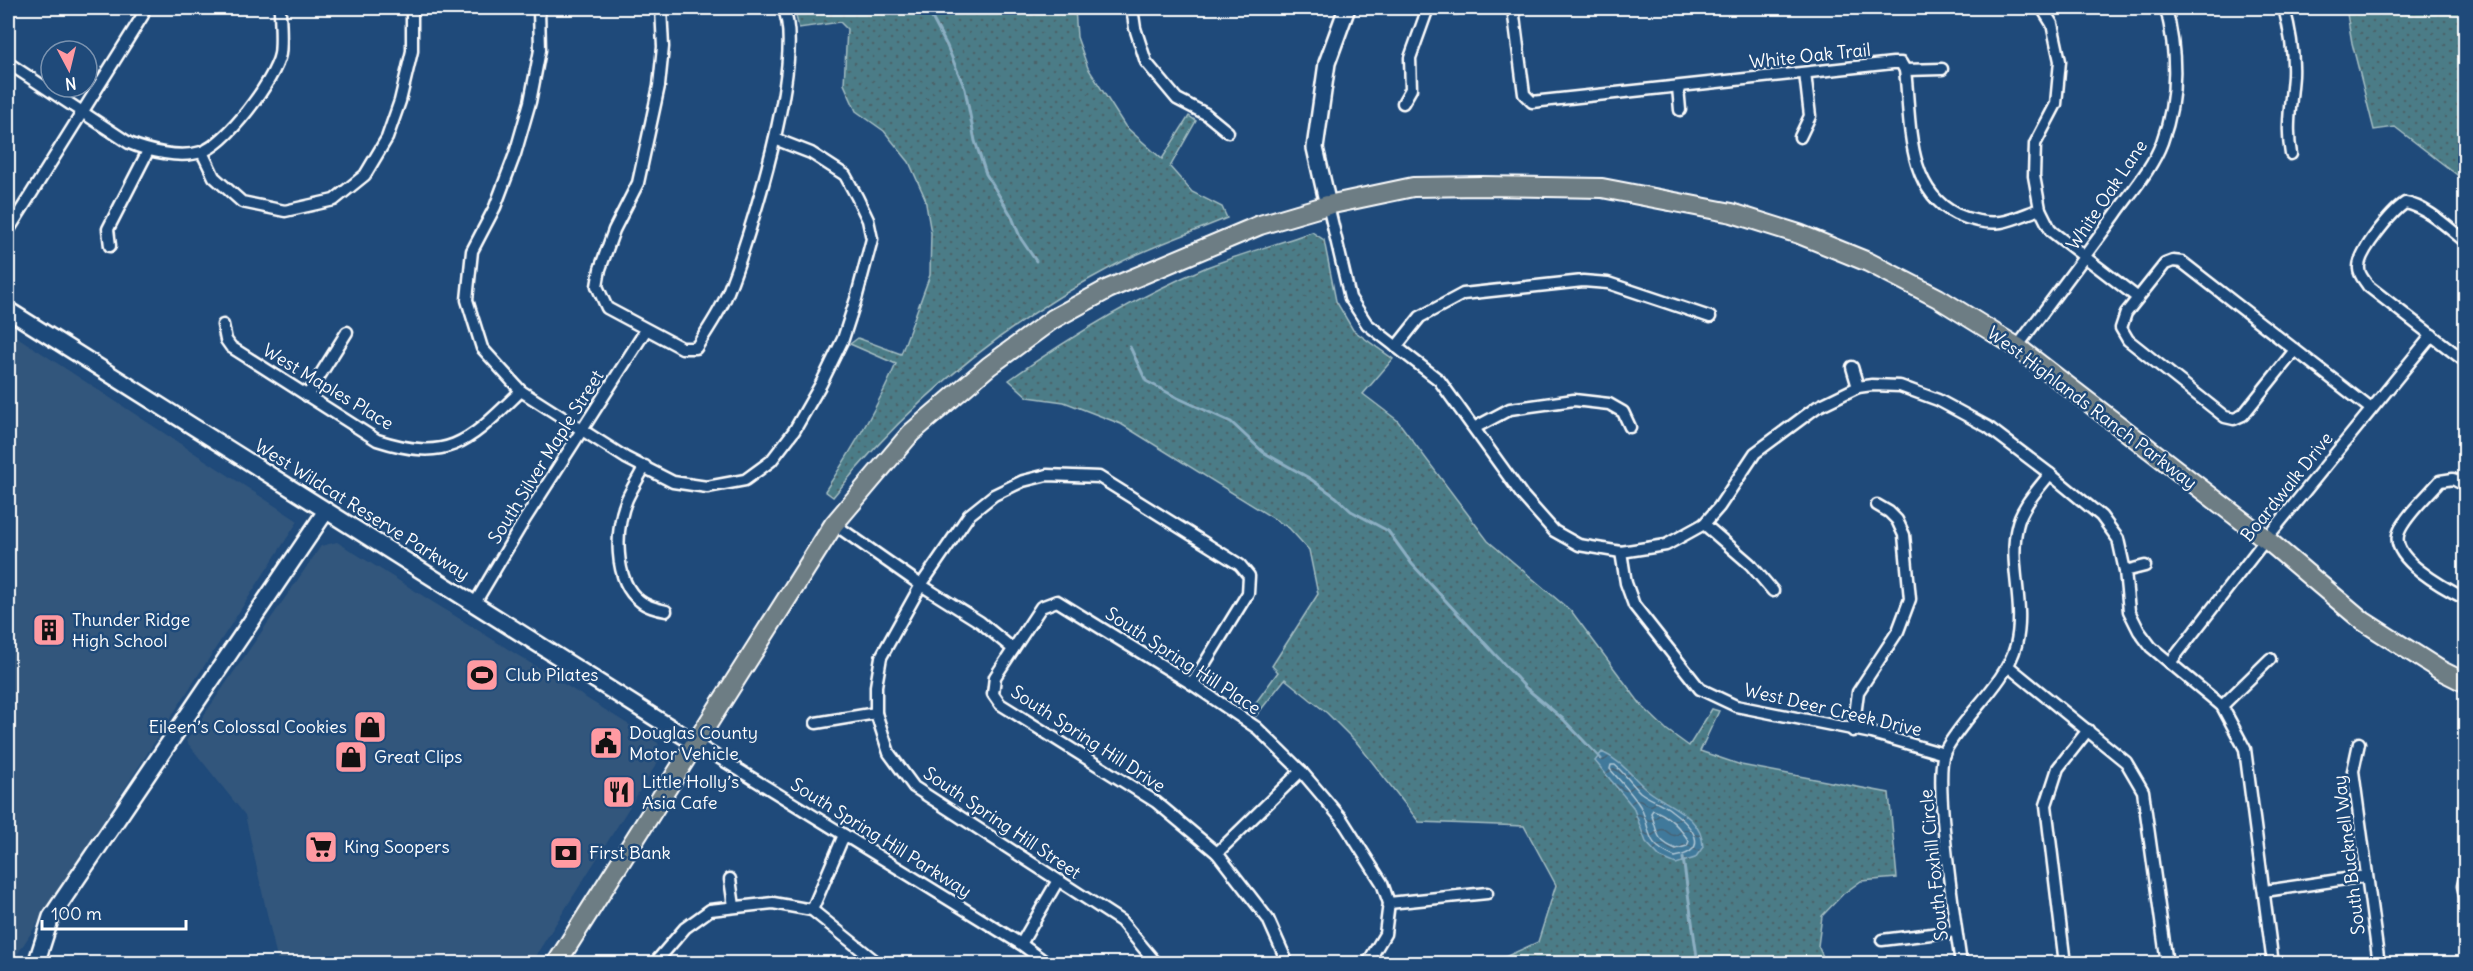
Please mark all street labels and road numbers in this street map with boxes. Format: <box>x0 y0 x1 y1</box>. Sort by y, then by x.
street label: White Oak Trail <box>1748 38 1872 73</box>
street label: White Oak Lane <box>2061 135 2152 254</box>
street label: West Highlands Ranch Parkway <box>1983 321 2202 494</box>
street label: West Maples Place <box>259 338 398 435</box>
street label: South Silver Maple Street <box>483 366 608 548</box>
street label: Boardwalk Drive <box>2235 427 2338 546</box>
street label: West Wildcat Reserve Parkway <box>251 434 474 585</box>
street label: South Spring Hill Place <box>1101 602 1265 719</box>
street label: West Deer Creek Drive <box>1742 678 1924 741</box>
street label: South Spring Hill Drive <box>1007 680 1170 797</box>
street label: South Spring Hill Street <box>919 761 1085 884</box>
street label: South Spring Hill Parkway <box>787 772 976 903</box>
street label: South Bucknell Way <box>2327 774 2370 936</box>
street label: South Foxhill Circle <box>1914 788 1953 942</box>

